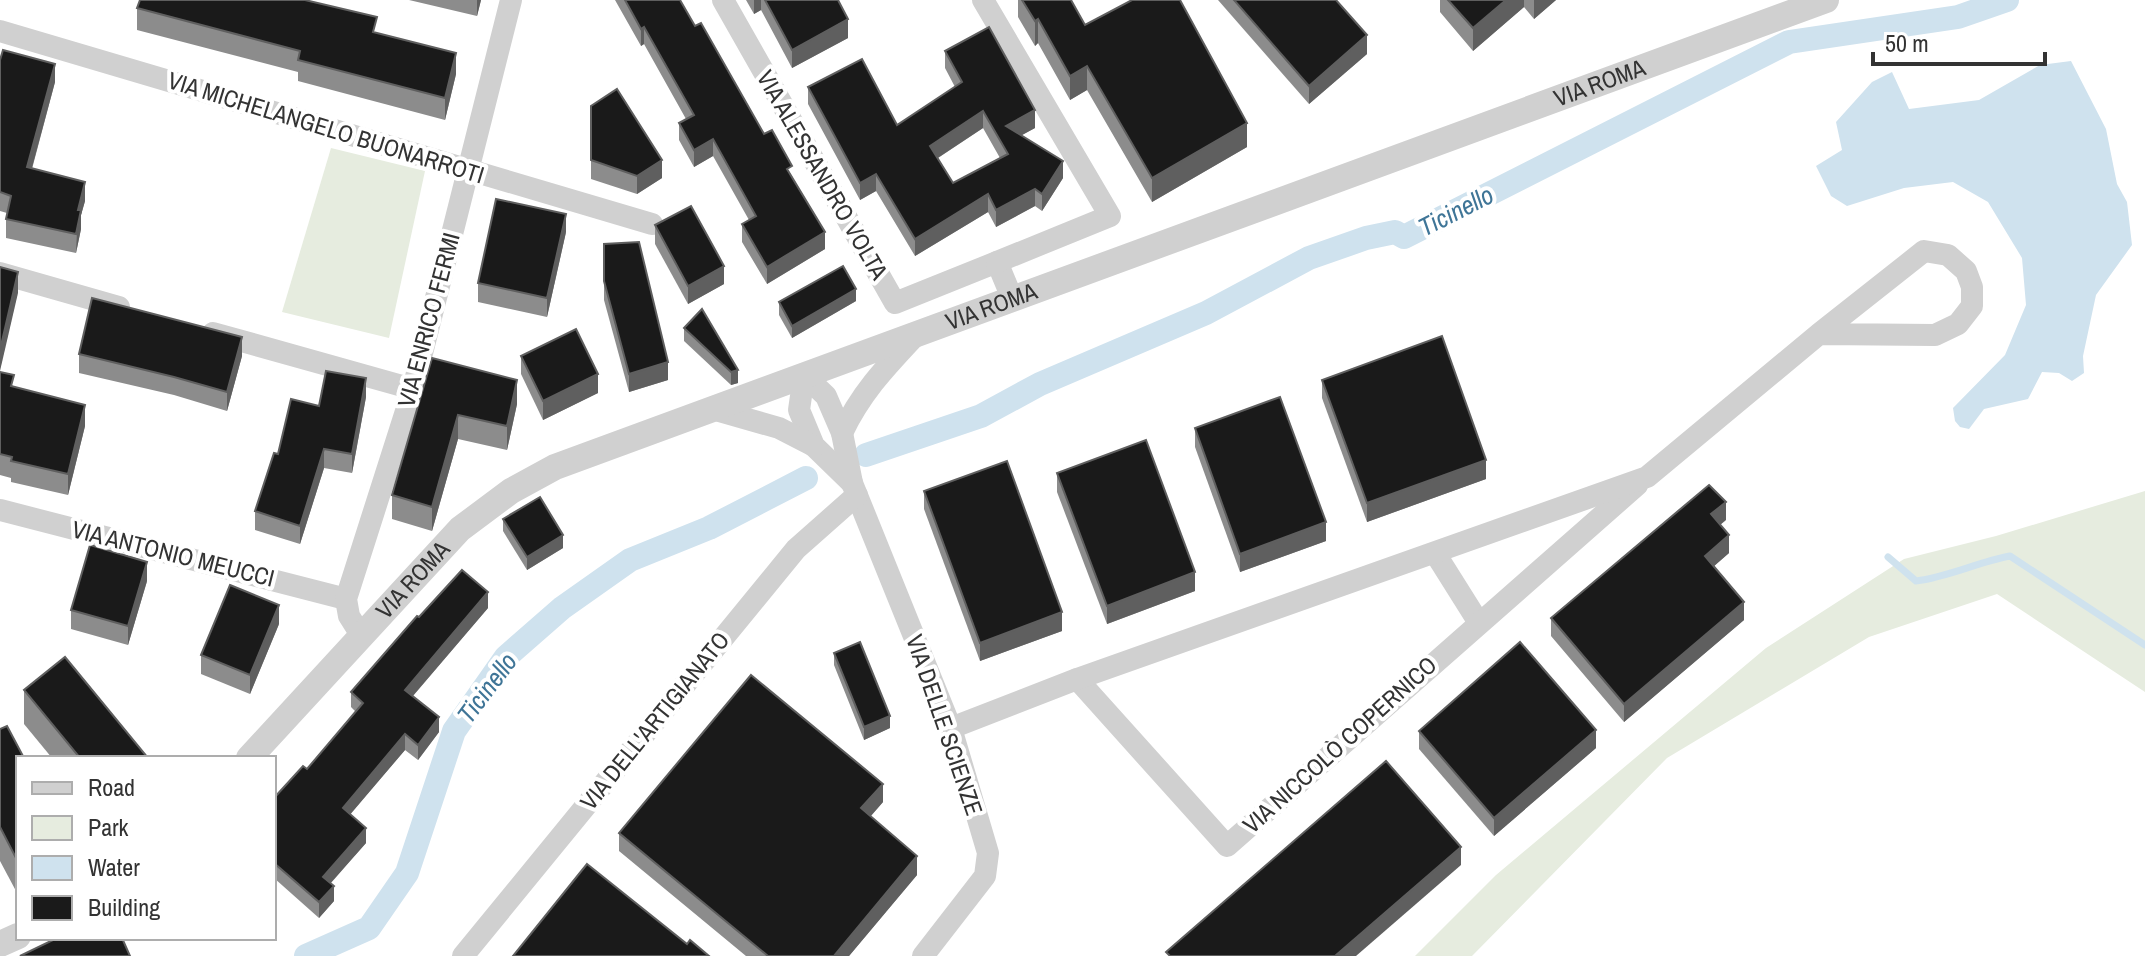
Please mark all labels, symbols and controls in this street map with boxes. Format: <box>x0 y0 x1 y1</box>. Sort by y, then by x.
scale bar <box>1873 16 2045 66</box>
text: 50 m <box>1885 27 1929 59</box>
street label: VIA ROMA <box>1549 51 1650 114</box>
street label: VIA MICHELANGELO BUONARROTI <box>164 64 488 190</box>
street label: VIA ALESSANDRO VOLTA <box>750 64 896 286</box>
water label: Ticinello <box>1412 177 1499 244</box>
street label: VIA ENRICO FERMI <box>389 229 467 411</box>
street label: VIA ROMA <box>941 274 1042 337</box>
street label: VIA ANTONIO MEUCCI <box>69 512 278 594</box>
street label: VIA ROMA <box>368 533 457 625</box>
street label: VIA DELL'ARTIGIANATO <box>572 625 736 816</box>
street label: VIA DELLE SCIENZE <box>899 630 991 819</box>
water label: Ticinello <box>449 645 525 730</box>
street label: VIA NICCOLÒ COPERNICO <box>1236 649 1443 840</box>
legend <box>16 756 276 940</box>
text: Road <box>88 771 135 803</box>
text: Park <box>88 811 129 843</box>
text: Water <box>88 851 140 883</box>
text: Building <box>88 891 160 923</box>

